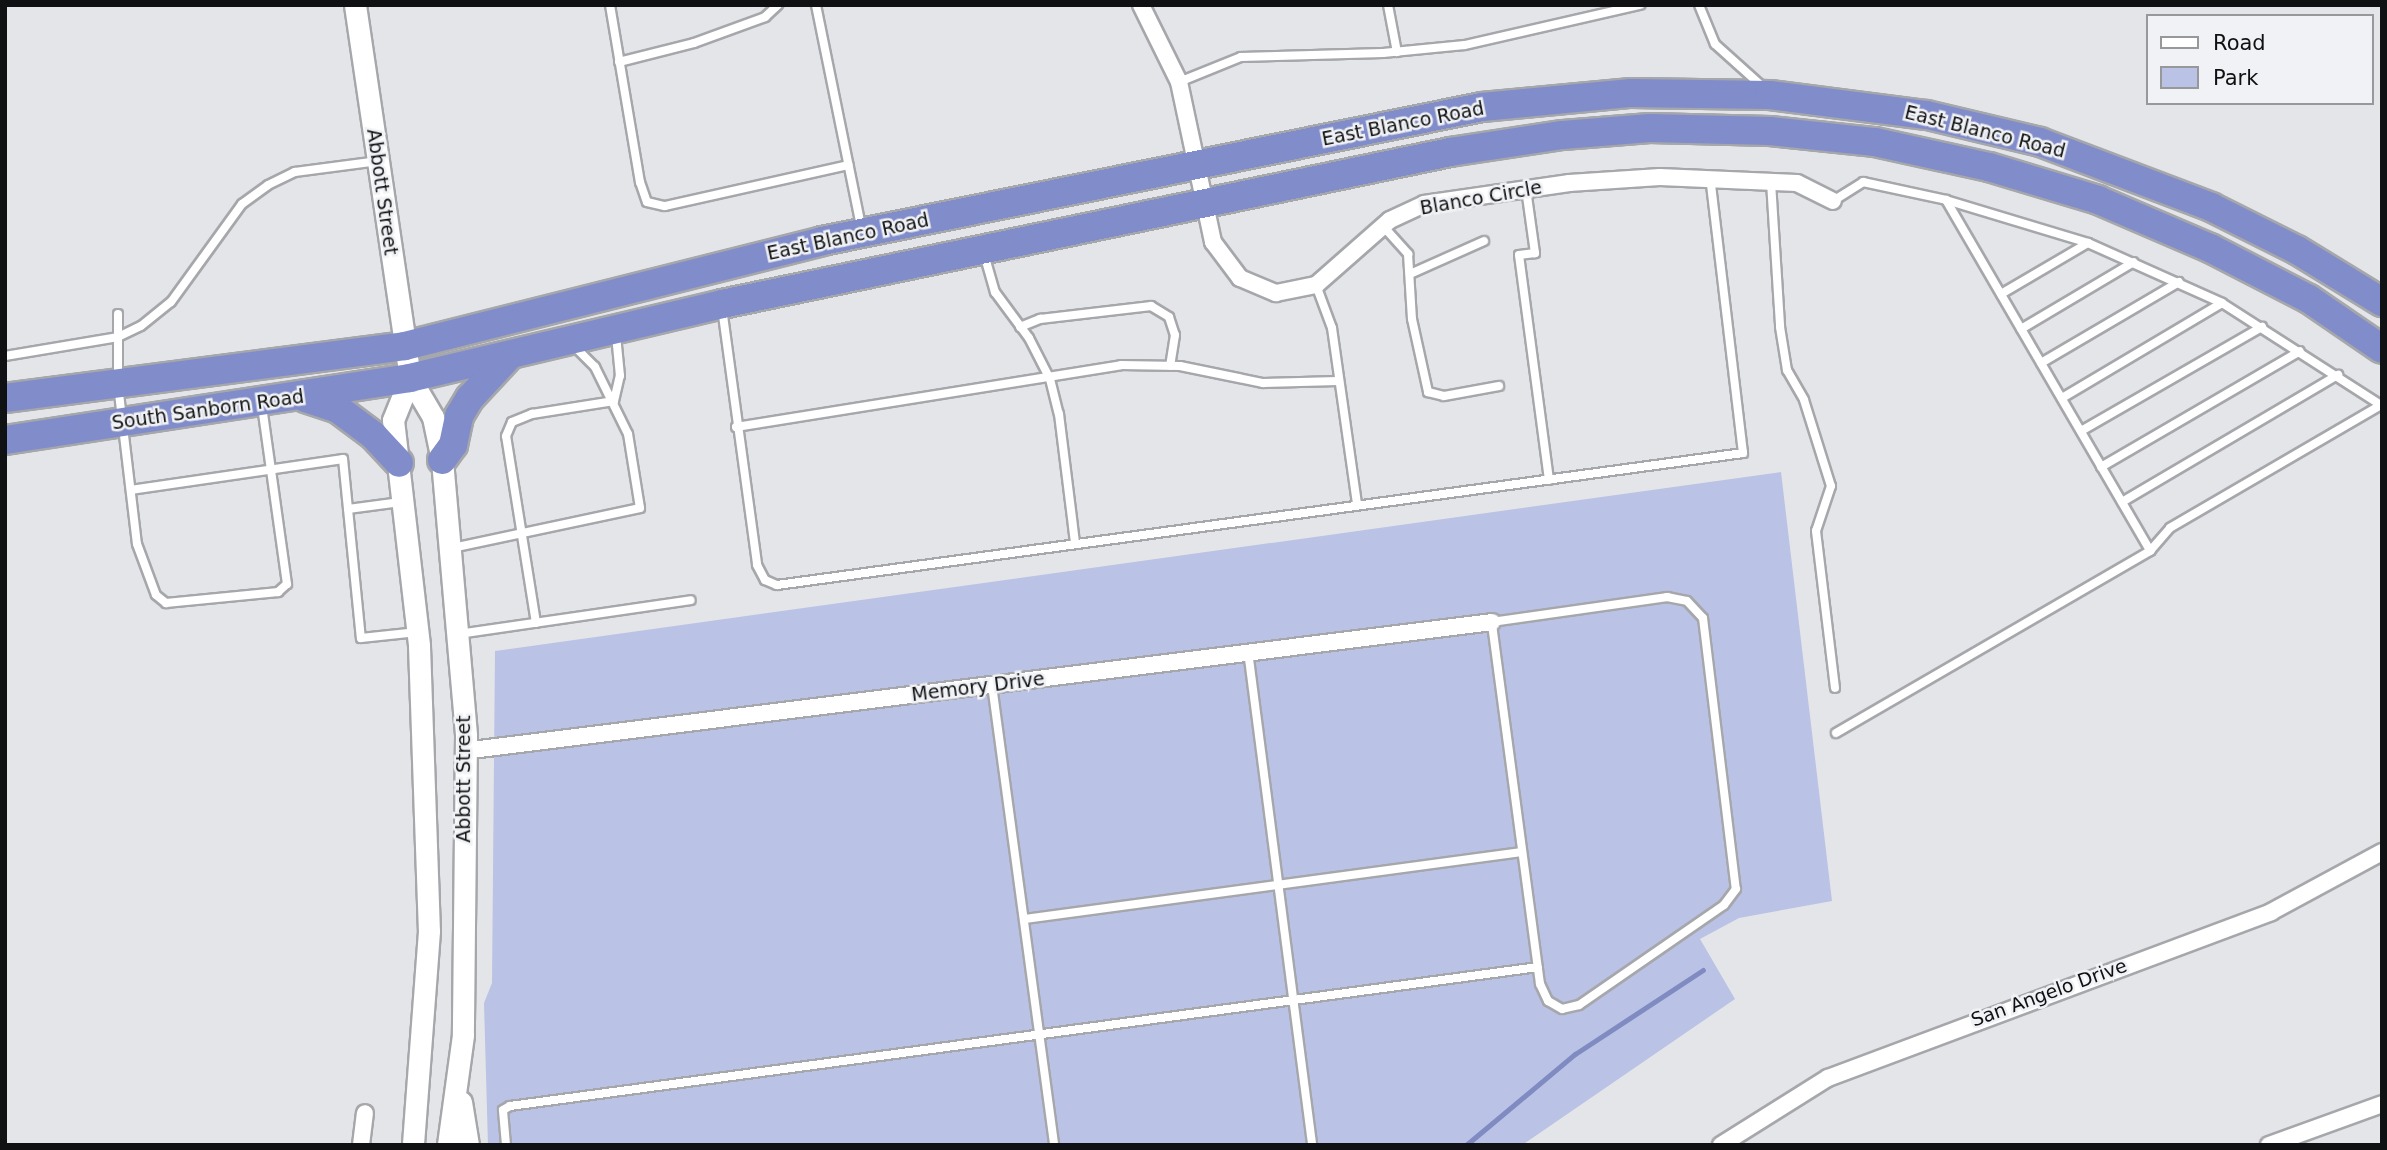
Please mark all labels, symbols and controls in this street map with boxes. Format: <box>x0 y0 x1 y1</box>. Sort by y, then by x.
legend <box>2146 14 2373 105</box>
text: Road <box>2213 31 2266 55</box>
text: Park <box>2213 66 2258 90</box>
street label: East Blanco Road <box>1320 97 1486 151</box>
street label: East Blanco Road <box>1902 101 2068 163</box>
street label: Abbott Street <box>362 127 402 257</box>
street label: Blanco Circle <box>1418 176 1544 220</box>
street label: East Blanco Road <box>765 209 931 265</box>
street label: South Sanborn Road <box>110 385 306 435</box>
street label: Memory Drive <box>910 668 1046 706</box>
street label: Abbott Street <box>453 715 475 843</box>
street label: San Angelo Drive <box>1968 954 2130 1032</box>

